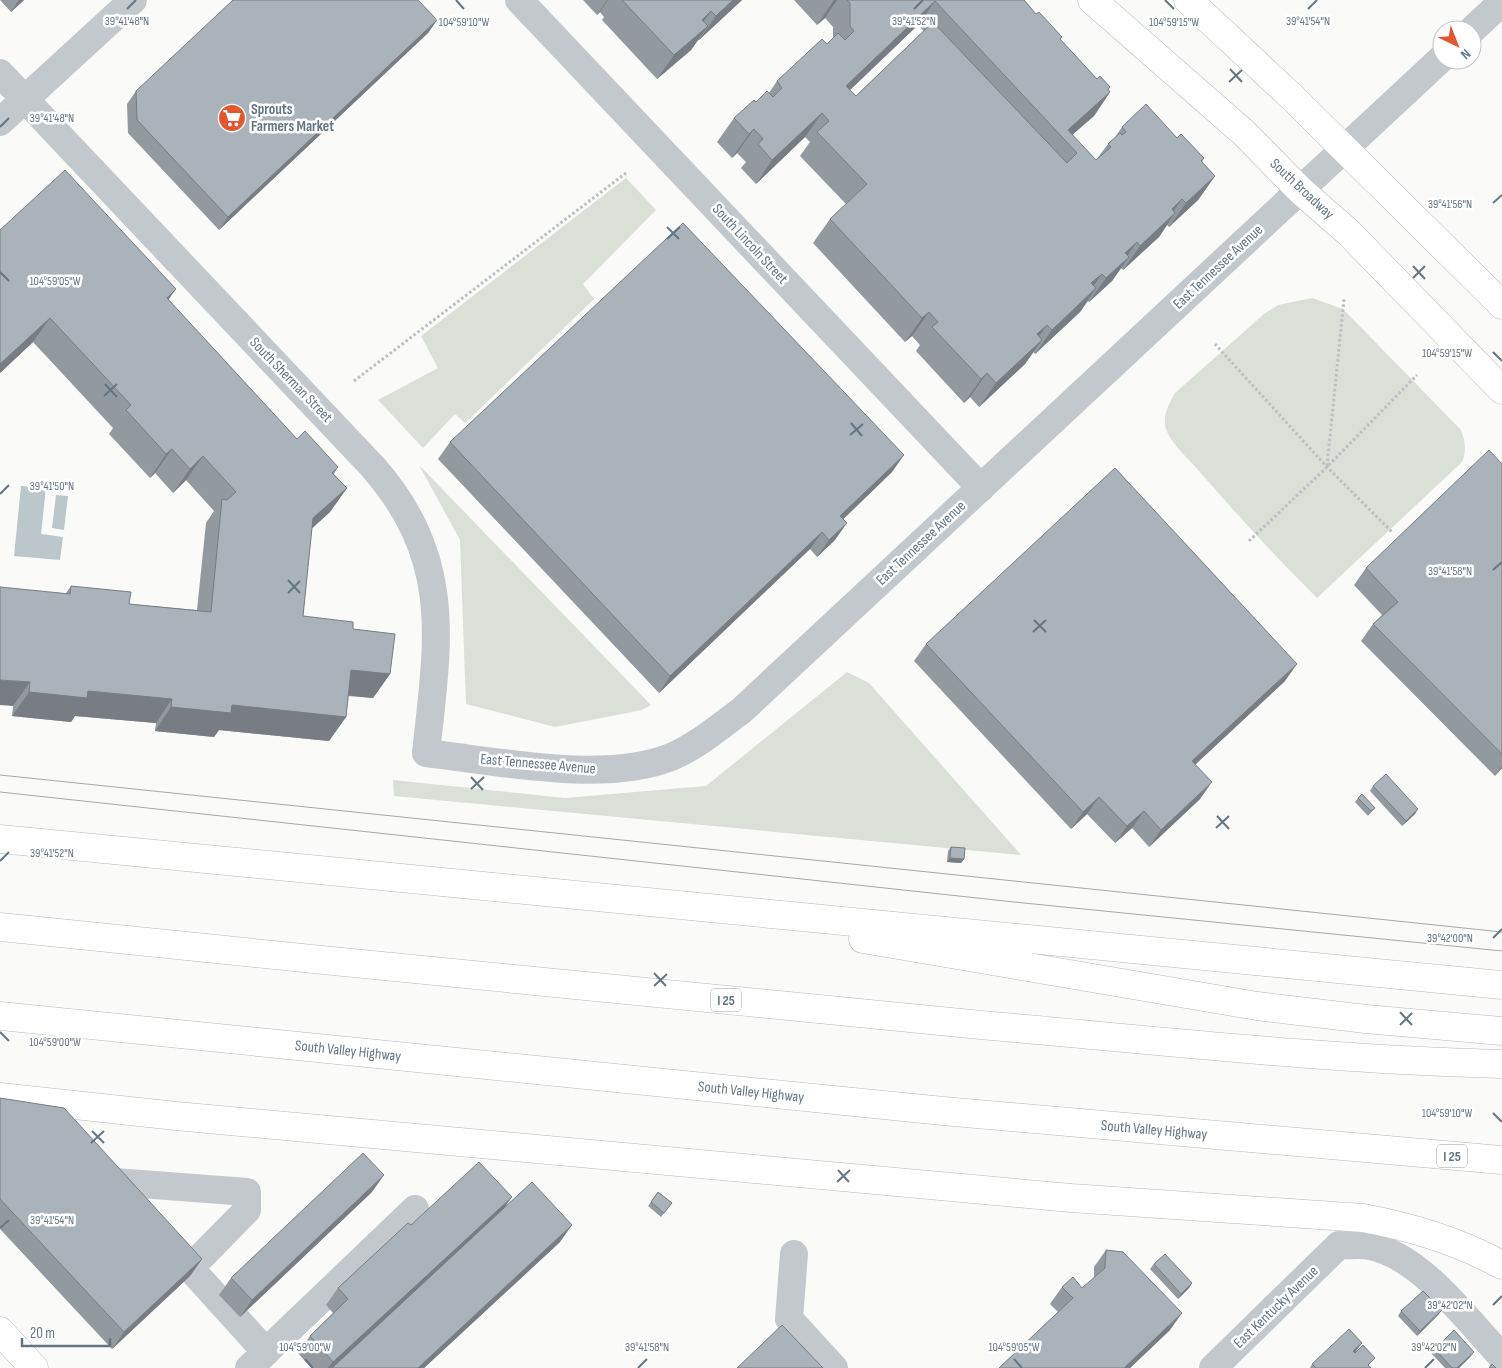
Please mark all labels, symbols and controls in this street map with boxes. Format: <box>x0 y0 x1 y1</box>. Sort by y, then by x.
text: 39°41'48"N <box>105 14 149 29</box>
text: 39°41'52"N <box>892 14 936 29</box>
text: 39°41'54"N <box>1286 14 1330 29</box>
text: 104°59'10"W <box>439 15 489 30</box>
text: 104°59'15"W <box>1149 15 1199 30</box>
north arrow <box>1432 20 1482 70</box>
text: N <box>1457 45 1474 63</box>
place label: Sprouts Farmers Market <box>251 100 334 136</box>
supermarket icon: Sprouts Farmers Market <box>217 103 247 133</box>
text: 39°41'48"N <box>30 111 74 126</box>
street label: South Broadway <box>1266 154 1338 224</box>
text: 39°41'56"N <box>1428 197 1472 212</box>
street label: South Lincoln Street <box>708 200 792 288</box>
street label: East Tennessee Avenue <box>1169 221 1267 313</box>
text: 104°59'05"W <box>29 274 81 289</box>
street label: South Sherman Street <box>245 333 337 427</box>
text: 104°59'15"W <box>1422 346 1472 361</box>
text: 39°41'50"N <box>30 479 74 494</box>
street label: East Tennessee Avenue <box>872 497 970 589</box>
text: 39°41'58"N <box>1428 564 1472 579</box>
street label: East Tennessee Avenue <box>479 749 597 779</box>
text: 39°41'52"N <box>30 846 74 861</box>
text: 39°42'00"N <box>1427 931 1473 946</box>
road number: I 25 <box>711 988 741 1012</box>
text: 104°59'00"W <box>29 1035 81 1050</box>
street label: South Valley Highway <box>294 1036 402 1066</box>
street label: South Valley Highway <box>697 1077 805 1107</box>
text: 104°59'10"W <box>1422 1106 1472 1121</box>
street label: South Valley Highway <box>1100 1116 1208 1144</box>
road number: I 25 <box>1437 1144 1467 1168</box>
text: 39°41'54"N <box>30 1213 74 1228</box>
street label: East Kentucky Avenue <box>1230 1262 1322 1352</box>
text: 39°42'02"N <box>1427 1298 1473 1313</box>
scale bar <box>22 1316 110 1348</box>
text: 20 m <box>30 1324 55 1343</box>
text: 104°59'00"W <box>279 1340 331 1355</box>
text: 39°41'58"N <box>625 1340 669 1355</box>
text: 104°59'05"W <box>988 1340 1040 1355</box>
text: 39°42'02"N <box>1411 1340 1457 1355</box>

